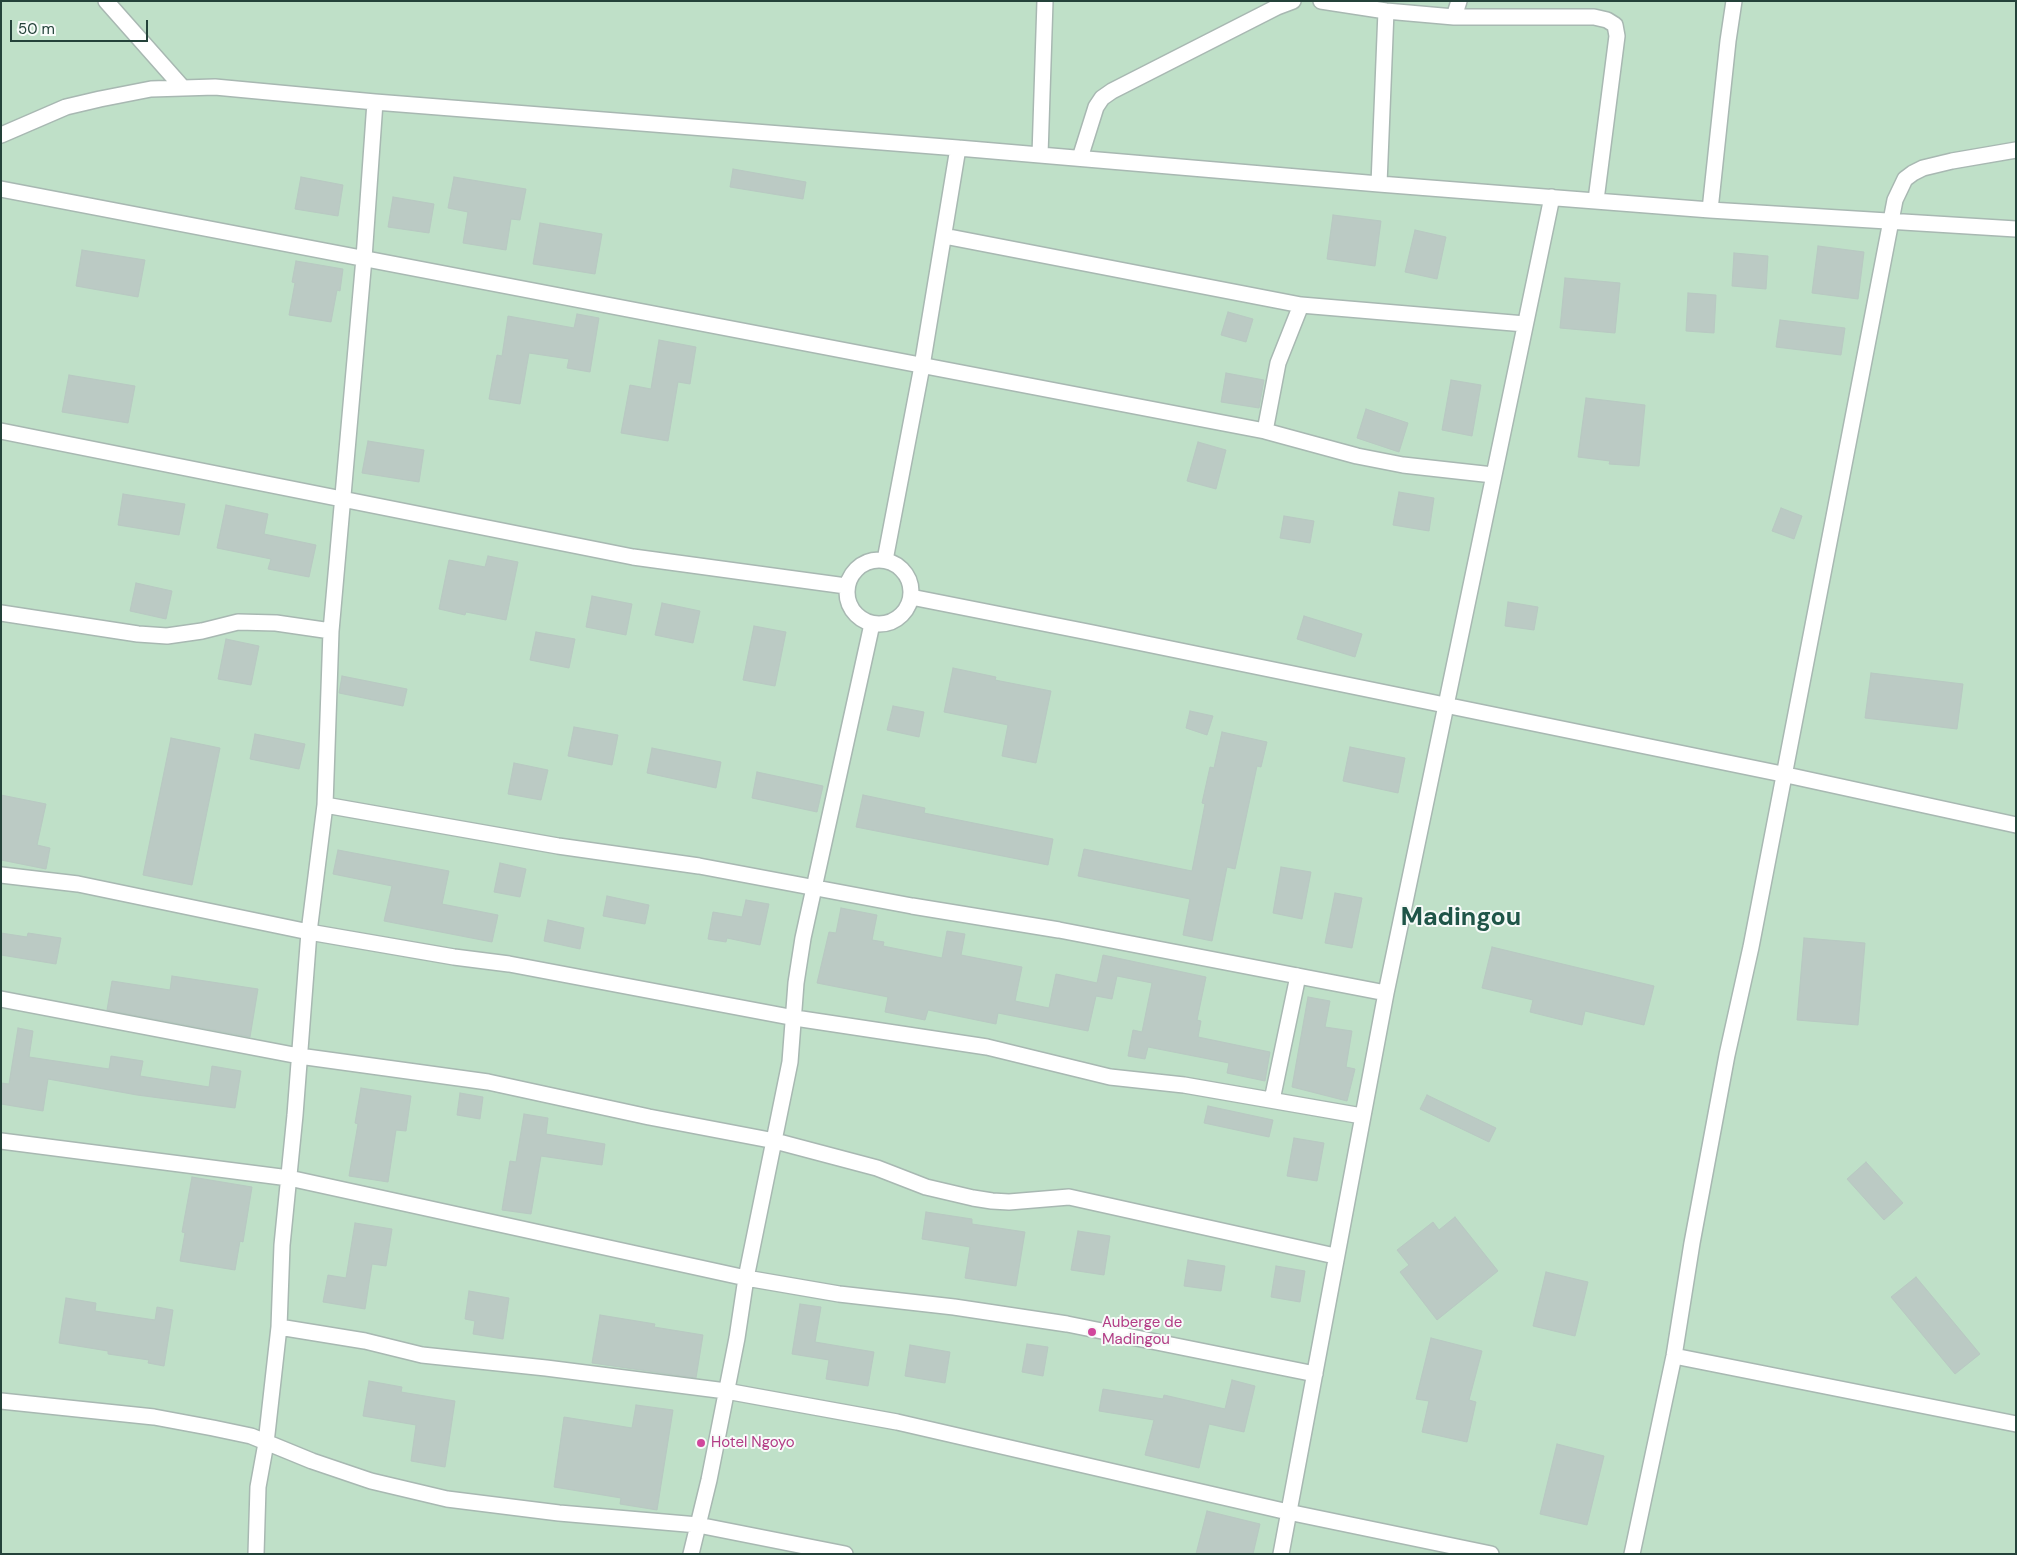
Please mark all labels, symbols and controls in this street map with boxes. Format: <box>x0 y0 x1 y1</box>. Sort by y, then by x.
scale bar <box>12 10 150 42</box>
text: 50 m <box>18 19 55 39</box>
district label: Madingou <box>1401 903 1521 933</box>
place label: Auberge de Madingou <box>1102 1314 1182 1349</box>
marker: Auberge de Madingou <box>1086 1326 1098 1338</box>
place label: Hotel Ngoyo <box>711 1434 795 1452</box>
marker: Hotel Ngoyo <box>695 1437 707 1449</box>

